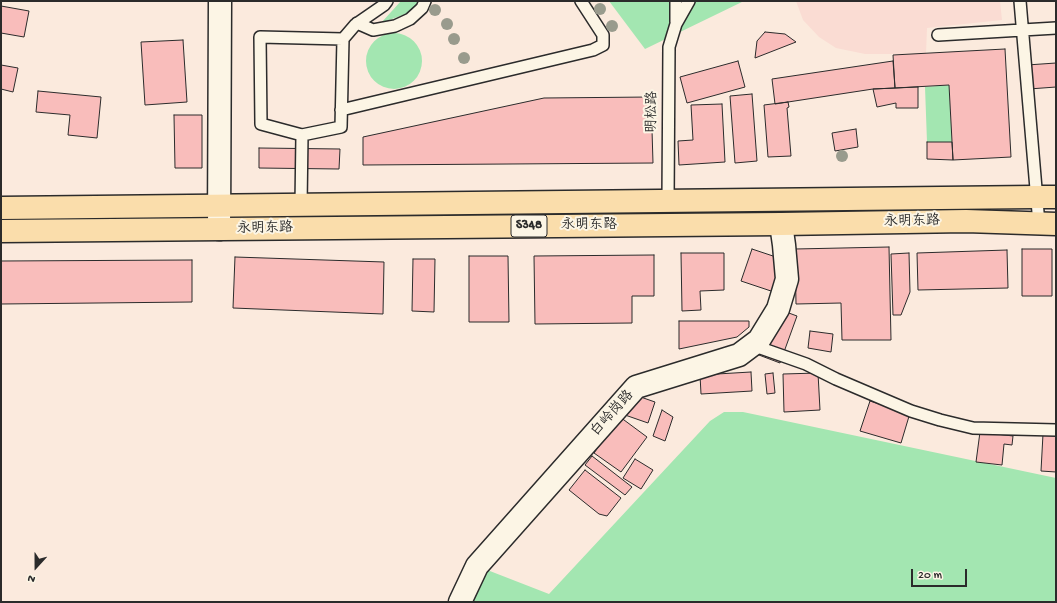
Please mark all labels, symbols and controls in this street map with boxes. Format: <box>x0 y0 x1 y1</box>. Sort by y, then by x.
street label: 明松路 <box>644 91 662 133</box>
street label: 永明东路 <box>884 213 940 231</box>
road number: S348 <box>511 215 547 237</box>
street label: 永明东路 <box>561 218 617 234</box>
street label: 永明东路 <box>237 220 293 238</box>
street label: 白岭岗路 <box>588 388 638 440</box>
north arrow <box>16 547 56 587</box>
scale bar <box>913 561 969 587</box>
text: 20 m <box>918 569 942 583</box>
text: N <box>26 571 37 585</box>

